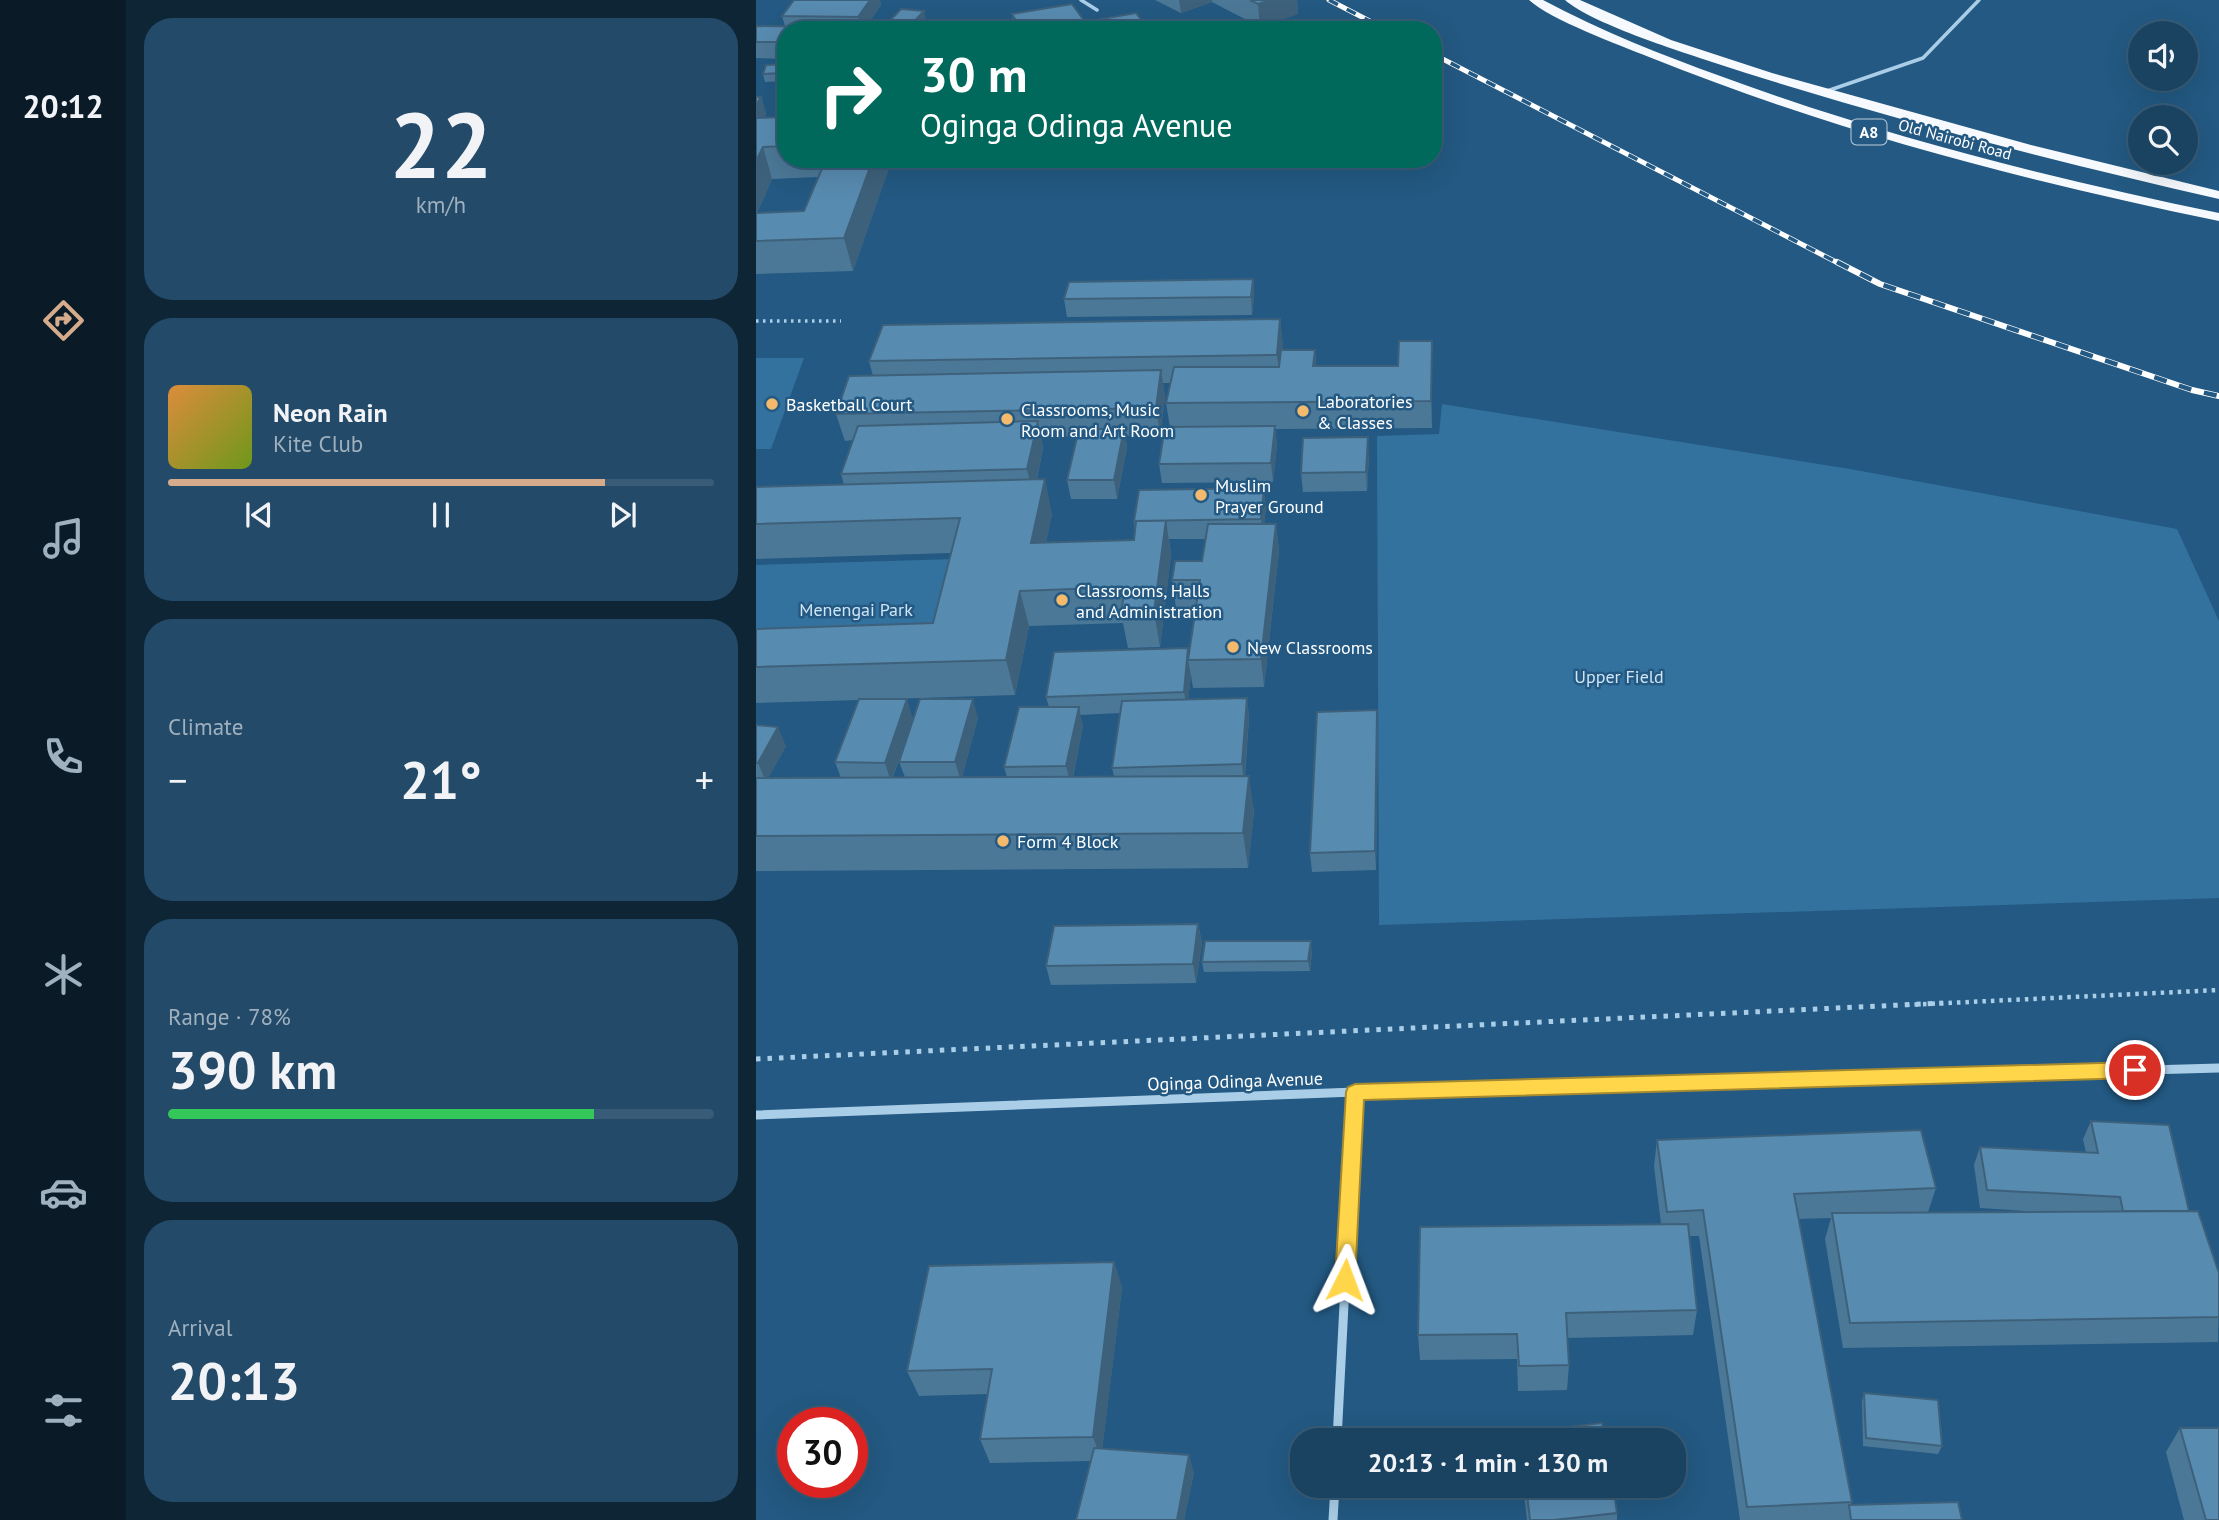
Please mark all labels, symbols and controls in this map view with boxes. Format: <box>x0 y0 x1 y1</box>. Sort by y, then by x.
map controls <box>2128 21 2198 175</box>
button: sound <box>2128 21 2198 91</box>
text: 30 m <box>920 42 1027 106</box>
icon: right <box>805 49 896 140</box>
text: 20:12 <box>22 85 104 127</box>
text: 22 <box>389 85 493 203</box>
text: Oginga Odinga Avenue <box>920 104 1232 146</box>
button: search <box>2128 105 2198 175</box>
street label: Old Nairobi Road <box>1896 114 2014 164</box>
road number: A8 <box>1852 120 1886 144</box>
text: km/h <box>416 190 466 219</box>
icon: directions <box>39 296 88 345</box>
place label: Laboratories & Classes <box>1317 390 1413 434</box>
place label: Basketball Court <box>786 393 912 416</box>
text: Neon Rain <box>273 396 388 429</box>
marker: Basketball Court <box>764 396 780 412</box>
place label: Classrooms, Music Room and Art Room <box>1021 398 1174 442</box>
marker: Laboratories & Classes <box>1295 403 1311 419</box>
marker: Classrooms, Music Room and Art Room <box>999 411 1015 427</box>
text: Kite Club <box>273 429 363 458</box>
place label: Muslim Prayer Ground <box>1215 474 1324 518</box>
marker: Muslim Prayer Ground <box>1193 487 1209 503</box>
icon: previous <box>240 496 278 534</box>
icon: pause <box>422 496 460 534</box>
icon: next <box>604 496 642 534</box>
icon: music <box>39 514 88 563</box>
place label: Classrooms, Halls and Administration <box>1076 579 1222 623</box>
marker: Classrooms, Halls and Administration <box>1054 592 1070 608</box>
park label: Menengai Park <box>799 598 913 621</box>
place label: New Classrooms <box>1247 636 1373 659</box>
marker: New Classrooms <box>1225 639 1241 655</box>
park label: Upper Field <box>1574 665 1664 688</box>
text: Climate <box>168 712 243 741</box>
icon: phone <box>39 732 88 781</box>
text: 21° <box>400 746 482 813</box>
text: − <box>168 755 187 804</box>
text: + <box>695 755 714 804</box>
place label: Form 4 Block <box>1017 830 1119 853</box>
marker: Form 4 Block <box>995 833 1011 849</box>
icon: climate <box>39 950 88 999</box>
text: Range · 78% <box>168 1002 291 1031</box>
text: 390 km <box>168 1036 337 1103</box>
pin <box>2105 1040 2165 1100</box>
icon: arrive <box>2116 1051 2154 1089</box>
street label: Oginga Odinga Avenue <box>1147 1066 1323 1096</box>
icon: car <box>39 1168 88 1217</box>
position arrow <box>1308 1243 1382 1317</box>
text: Arrival <box>168 1313 232 1342</box>
text: 20:13 <box>168 1347 300 1414</box>
icon: filters <box>39 1386 88 1435</box>
speed limit sign: 30 <box>777 1407 868 1498</box>
text: 20:13 · 1 min · 130 m <box>1368 1446 1608 1479</box>

